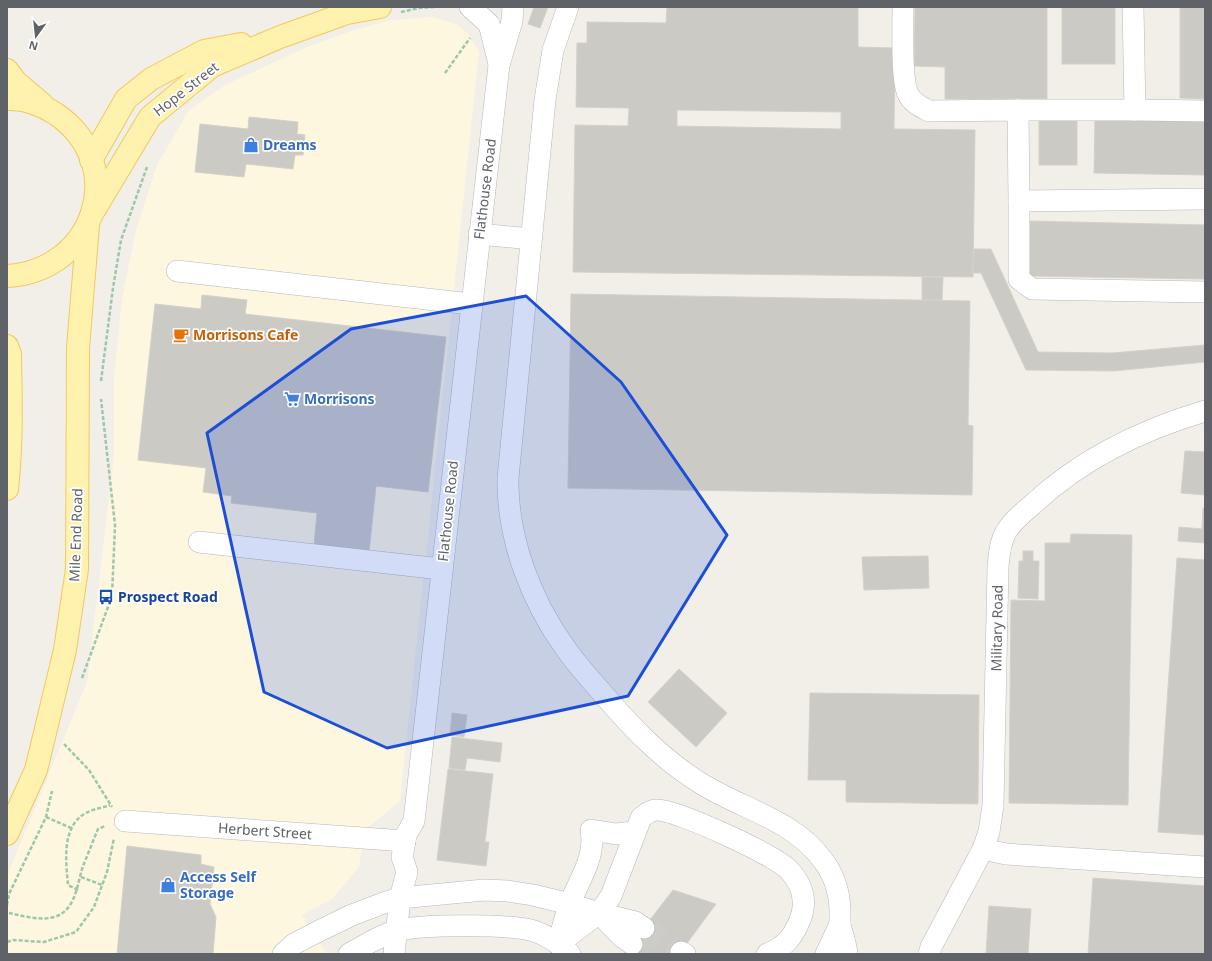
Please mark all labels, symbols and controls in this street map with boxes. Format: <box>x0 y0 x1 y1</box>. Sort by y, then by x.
north arrow <box>16 16 56 56</box>
text: N <box>27 38 40 55</box>
street label: Hope Street <box>149 57 222 120</box>
place label: Dreams <box>263 135 317 154</box>
shop icon: Dreams <box>242 136 260 154</box>
street label: Flathouse Road <box>469 137 500 240</box>
place label: Morrisons Cafe <box>193 325 298 344</box>
cafe icon: Morrisons Cafe <box>172 326 190 344</box>
place label: Morrisons <box>304 389 375 408</box>
supermarket icon: Morrisons <box>283 390 301 408</box>
street label: Flathouse Road <box>433 460 462 562</box>
street label: Mile End Road <box>64 488 87 582</box>
street label: Military Road <box>986 585 1007 671</box>
place label: Prospect Road <box>118 587 218 606</box>
bus stop icon: Prospect Road <box>97 588 115 606</box>
street label: Herbert Street <box>217 818 313 843</box>
place label: Access Self Storage <box>180 867 257 902</box>
shop icon: Access Self Storage <box>159 876 177 894</box>

